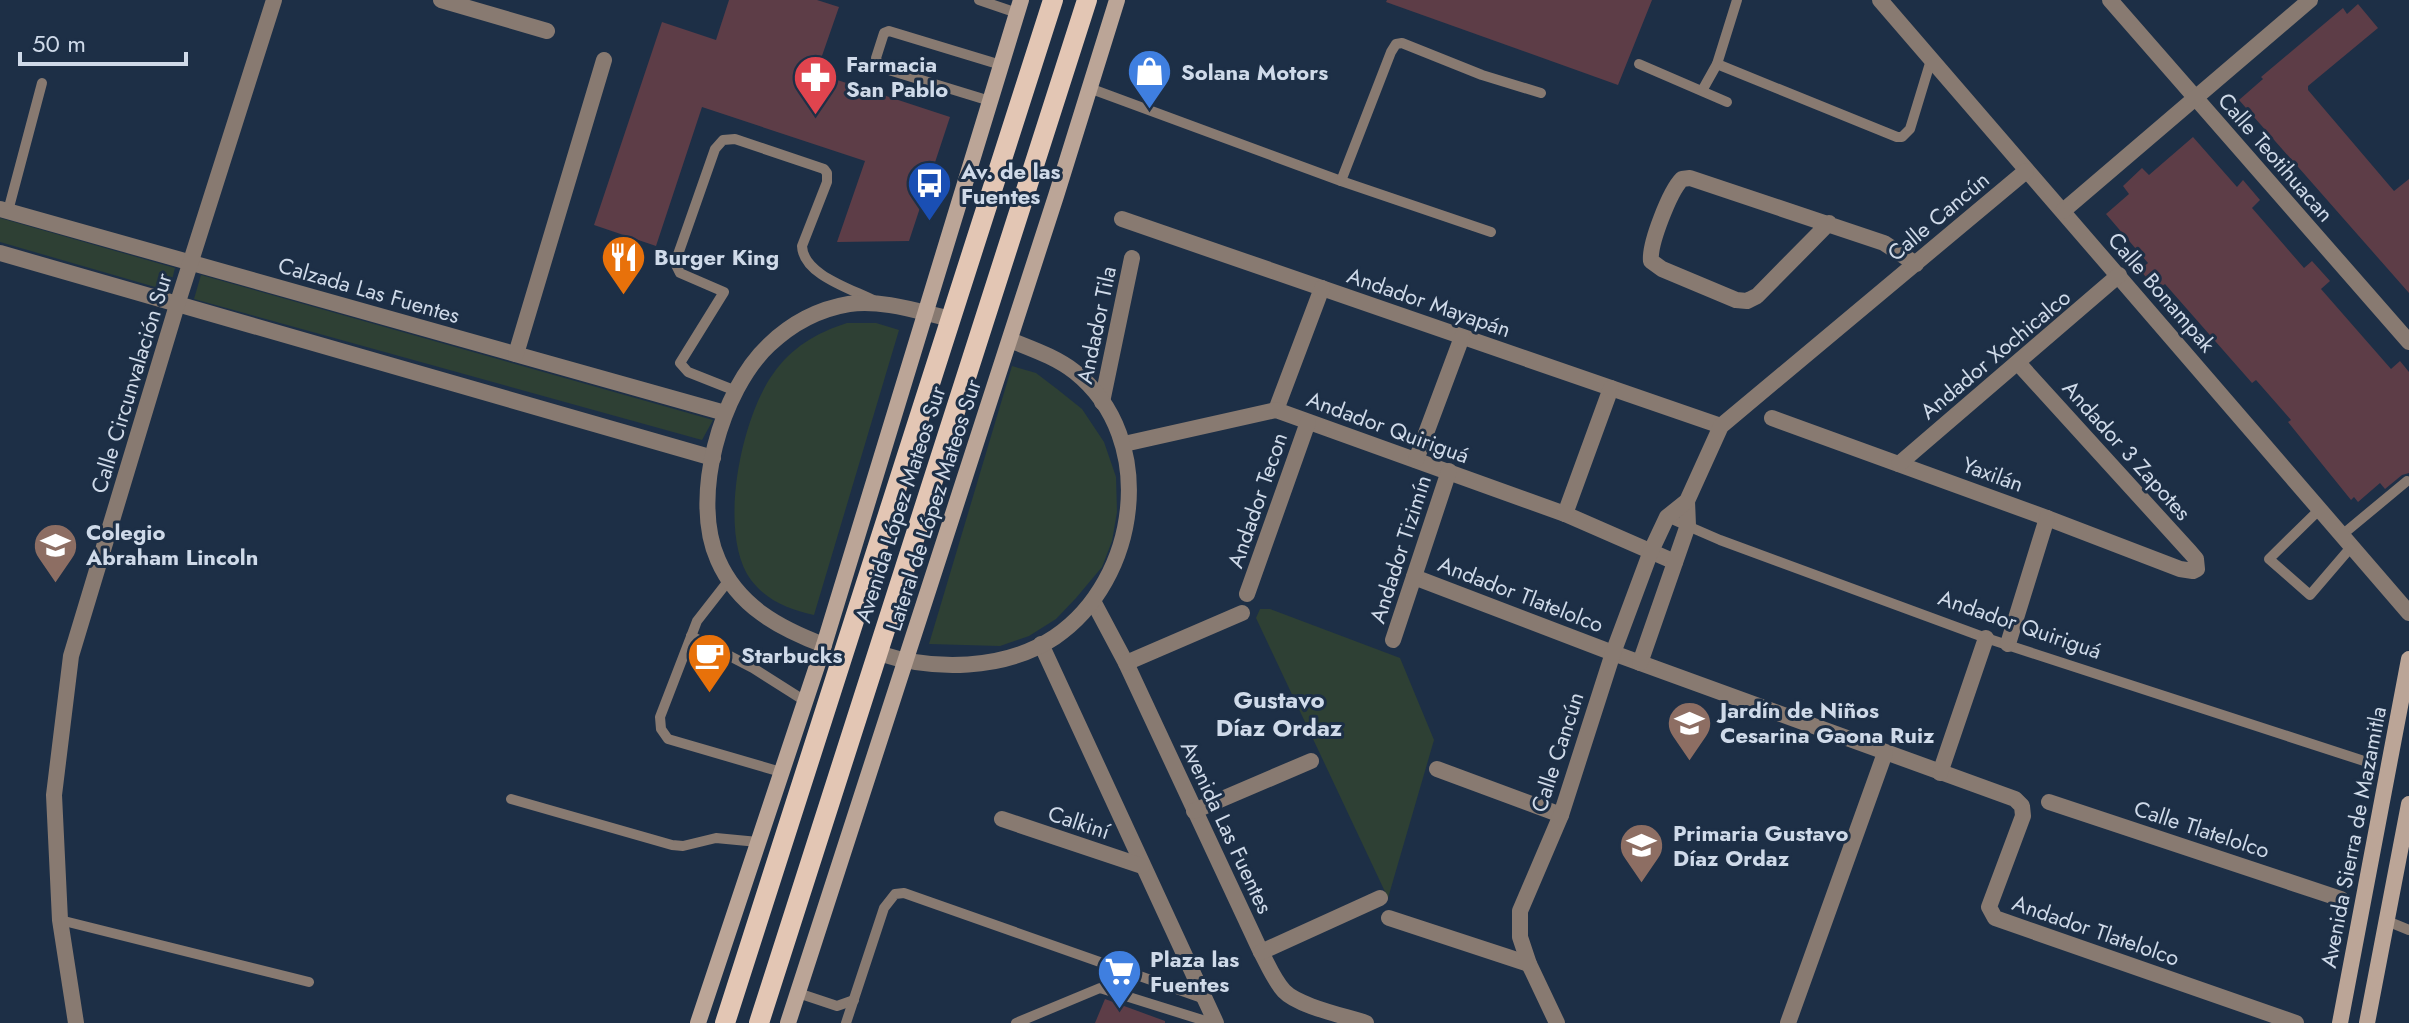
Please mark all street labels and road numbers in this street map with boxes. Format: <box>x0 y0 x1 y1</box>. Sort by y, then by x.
street label: Calle Teotihuacan <box>2211 85 2341 229</box>
street label: Calle Cancún <box>1880 164 1996 268</box>
street label: Calle Bonampak <box>2101 225 2224 359</box>
street label: Calzada Las Fuentes <box>274 249 464 331</box>
street label: Andador Mayapán <box>1343 259 1515 345</box>
street label: Andador Tila <box>1068 263 1124 387</box>
street label: Calle Circunvalación Sur <box>82 269 180 497</box>
street label: Andador Xochicalco <box>1913 281 2077 427</box>
street label: Andador 3 Zapotes <box>2055 373 2199 527</box>
street label: Lateral de López Mateos Sur <box>877 374 989 635</box>
street label: Avenida López Mateos Sur <box>847 381 954 626</box>
street label: Andador Quiriguá <box>1302 383 1474 471</box>
street label: Andador Tecon <box>1219 428 1295 572</box>
street label: Yaxilán <box>1958 448 2028 500</box>
street label: Andador Tizimín <box>1361 471 1439 627</box>
street label: Andador Tlatelolco <box>1434 548 1608 640</box>
street label: Andador Quiriguá <box>1934 581 2106 667</box>
street label: Calle Cancún <box>1523 688 1591 816</box>
street label: Avenida Sierra de Mazamitla <box>2312 703 2394 971</box>
street label: Avenida Las Fuentes <box>1173 735 1281 919</box>
street label: Calle Tlatelolco <box>2130 792 2274 866</box>
street label: Calkiní <box>1044 797 1115 847</box>
street label: Andador Tlatelolco <box>2008 886 2184 974</box>

